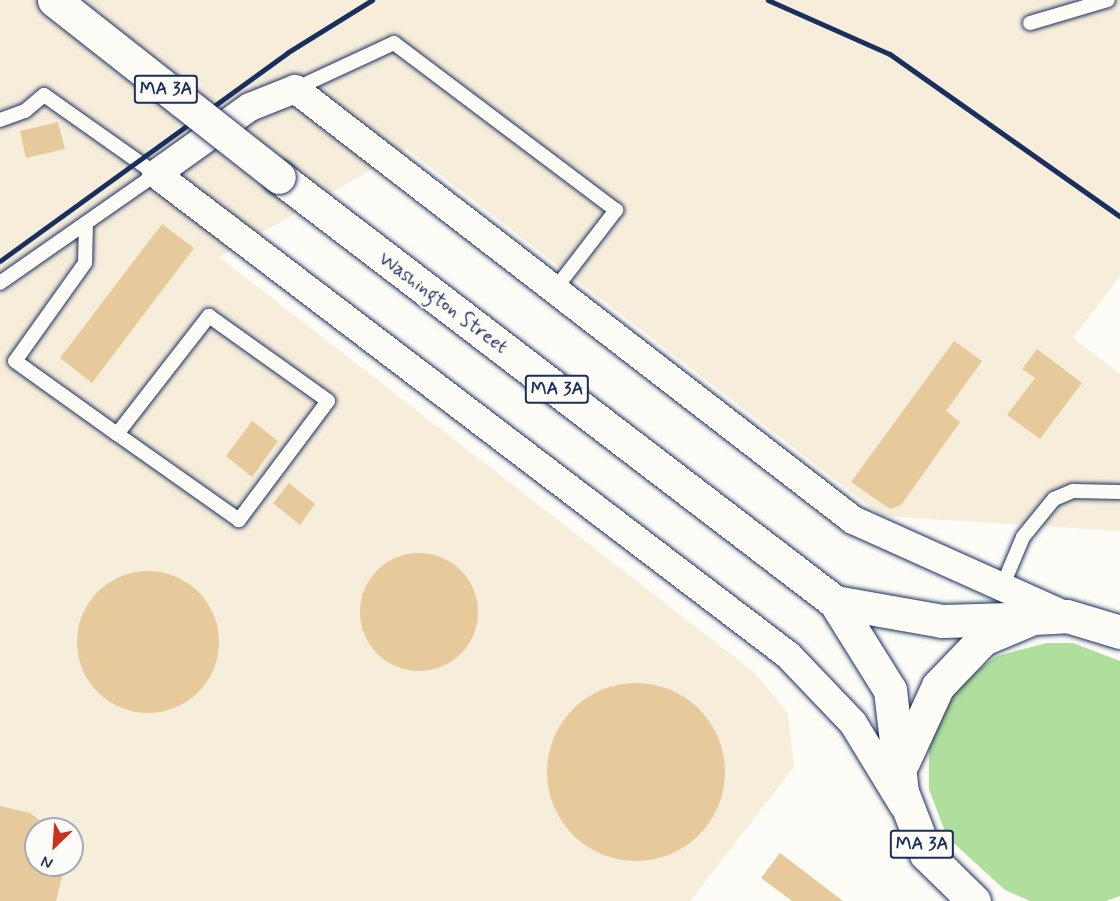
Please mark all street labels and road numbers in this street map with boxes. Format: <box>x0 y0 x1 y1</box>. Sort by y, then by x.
road number: MA 3A <box>133 74 199 104</box>
street label: Washington Street <box>373 246 513 360</box>
road number: MA 3A <box>524 374 590 404</box>
road number: MA 3A <box>889 829 955 859</box>

